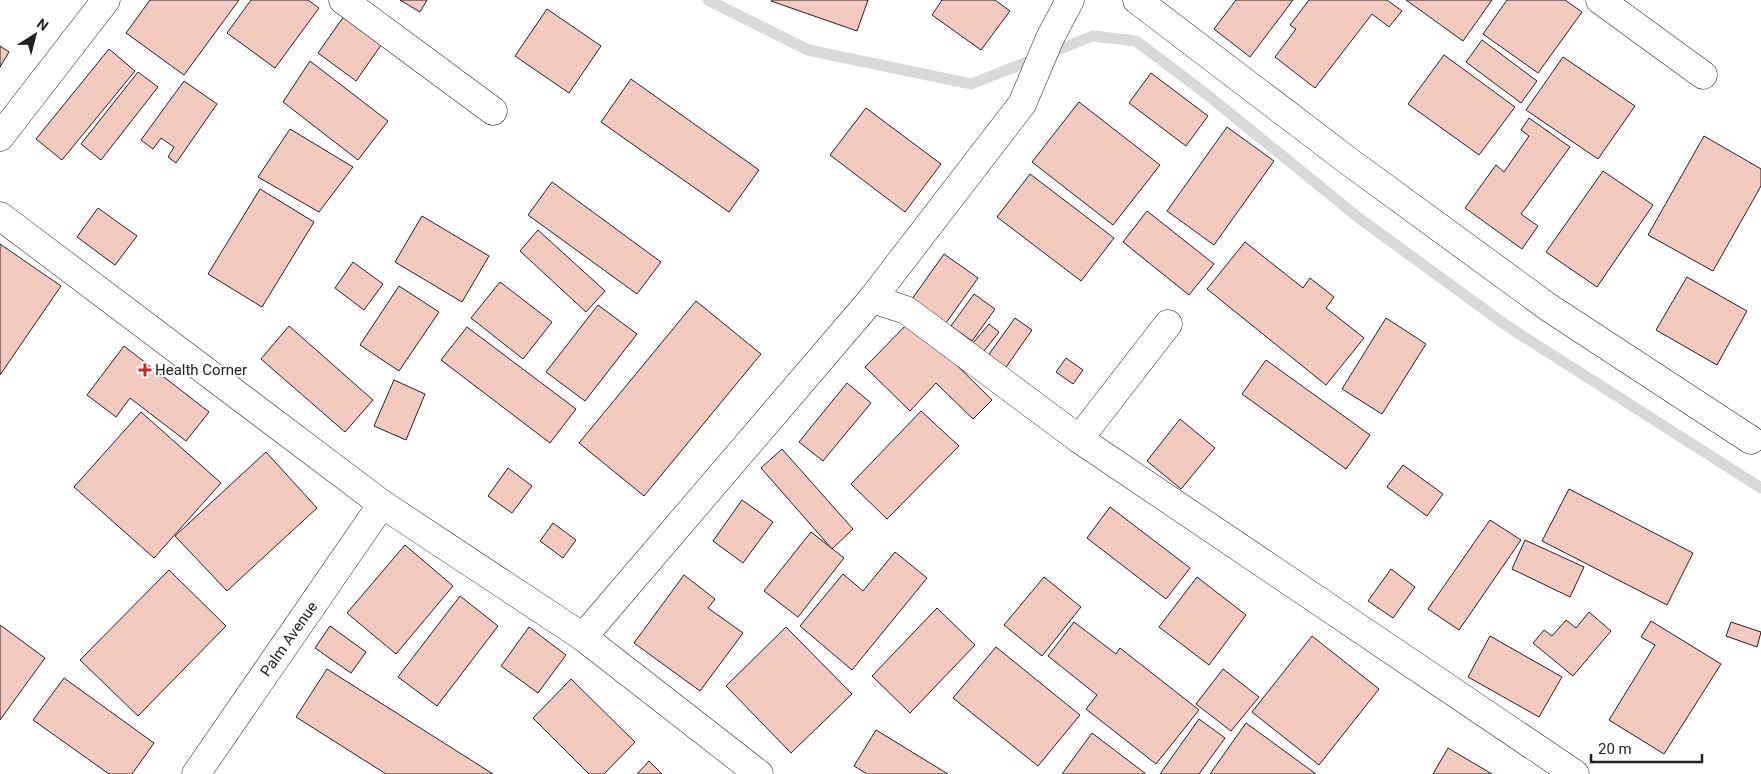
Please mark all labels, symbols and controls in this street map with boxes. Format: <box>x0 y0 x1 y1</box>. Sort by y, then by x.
north arrow <box>10 10 60 60</box>
text: N <box>34 15 51 34</box>
place label: Health Corner <box>155 361 247 379</box>
marker: Health Corner <box>139 364 151 376</box>
street label: Palm Avenue <box>257 598 321 680</box>
scale bar <box>1591 732 1702 764</box>
text: 20 m <box>1598 740 1632 758</box>

